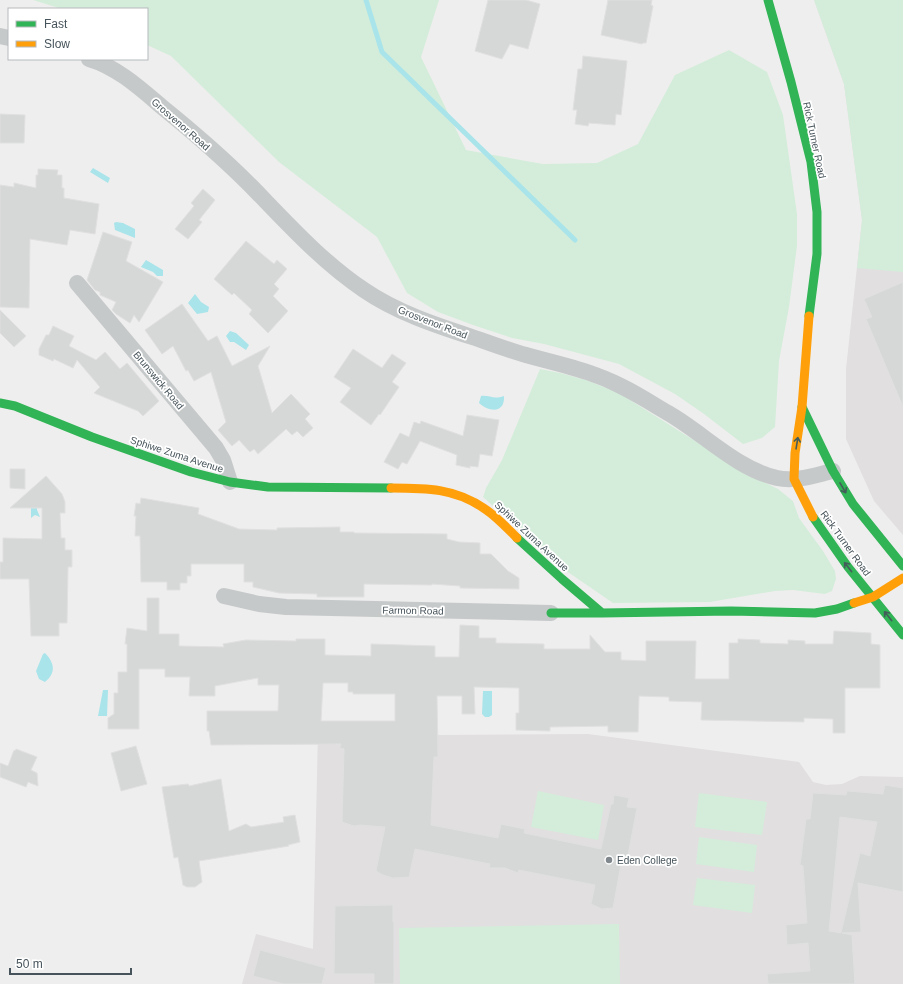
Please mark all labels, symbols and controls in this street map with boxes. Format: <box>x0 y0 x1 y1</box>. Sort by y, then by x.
legend <box>8 8 148 60</box>
text: Fast <box>44 17 68 31</box>
text: Slow <box>44 37 70 51</box>
street label: Grosvenor Road <box>149 96 212 153</box>
street label: Rick Turner Road <box>801 101 828 179</box>
street label: Grosvenor Road <box>397 304 469 341</box>
street label: Brunswick Road <box>131 349 186 412</box>
street label: Sphiwe Zuma Avenue <box>129 434 225 475</box>
one-way arrow <box>793 437 801 450</box>
one-way arrow <box>839 482 847 494</box>
street label: Sphiwe Zuma Avenue <box>492 499 571 574</box>
street label: Rick Turner Road <box>818 509 873 578</box>
one-way arrow <box>844 562 852 573</box>
street label: Farmon Road <box>382 604 444 617</box>
one-way arrow <box>883 611 892 621</box>
marker: Eden College <box>604 855 614 865</box>
place label: Eden College <box>617 855 677 866</box>
scale bar <box>10 950 131 976</box>
text: 50 m <box>16 957 43 971</box>

